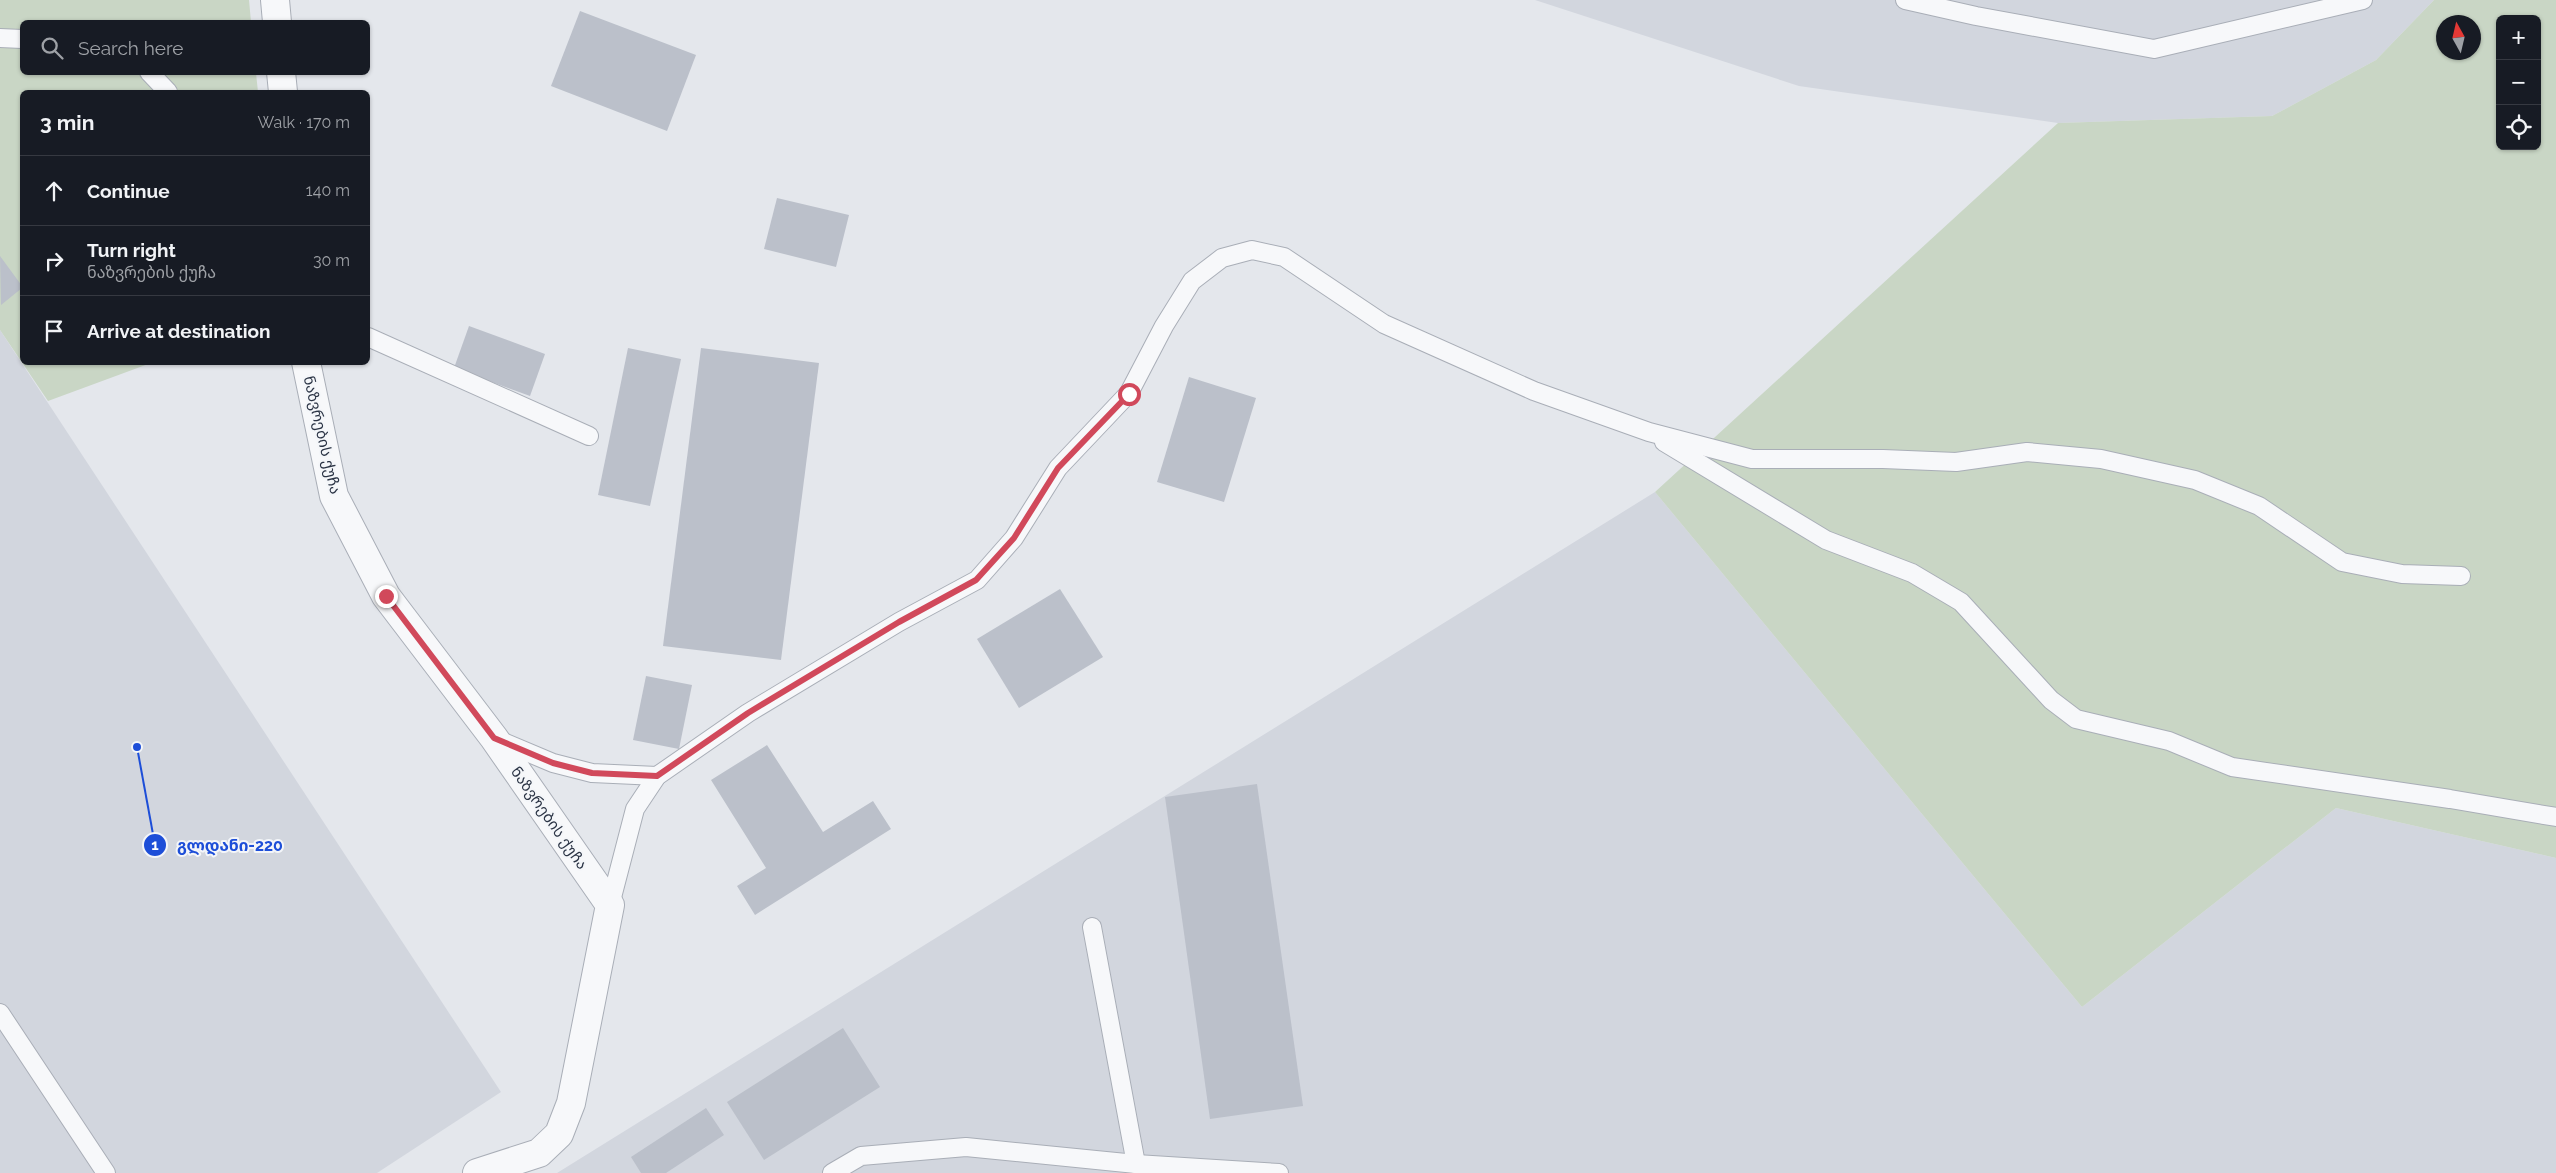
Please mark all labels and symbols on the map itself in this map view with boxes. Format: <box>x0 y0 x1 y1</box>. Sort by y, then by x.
north arrow <box>2436 15 2481 60</box>
street label: ნაზვრების ქუჩა <box>300 374 344 496</box>
route start <box>1118 383 1141 406</box>
route end <box>375 585 398 608</box>
street label: ნაზვრების ქუჩა <box>507 763 591 873</box>
callout: გლდანი-220 <box>142 830 293 861</box>
text: 1 <box>151 836 159 854</box>
text: გლდანი-220 <box>177 836 283 856</box>

